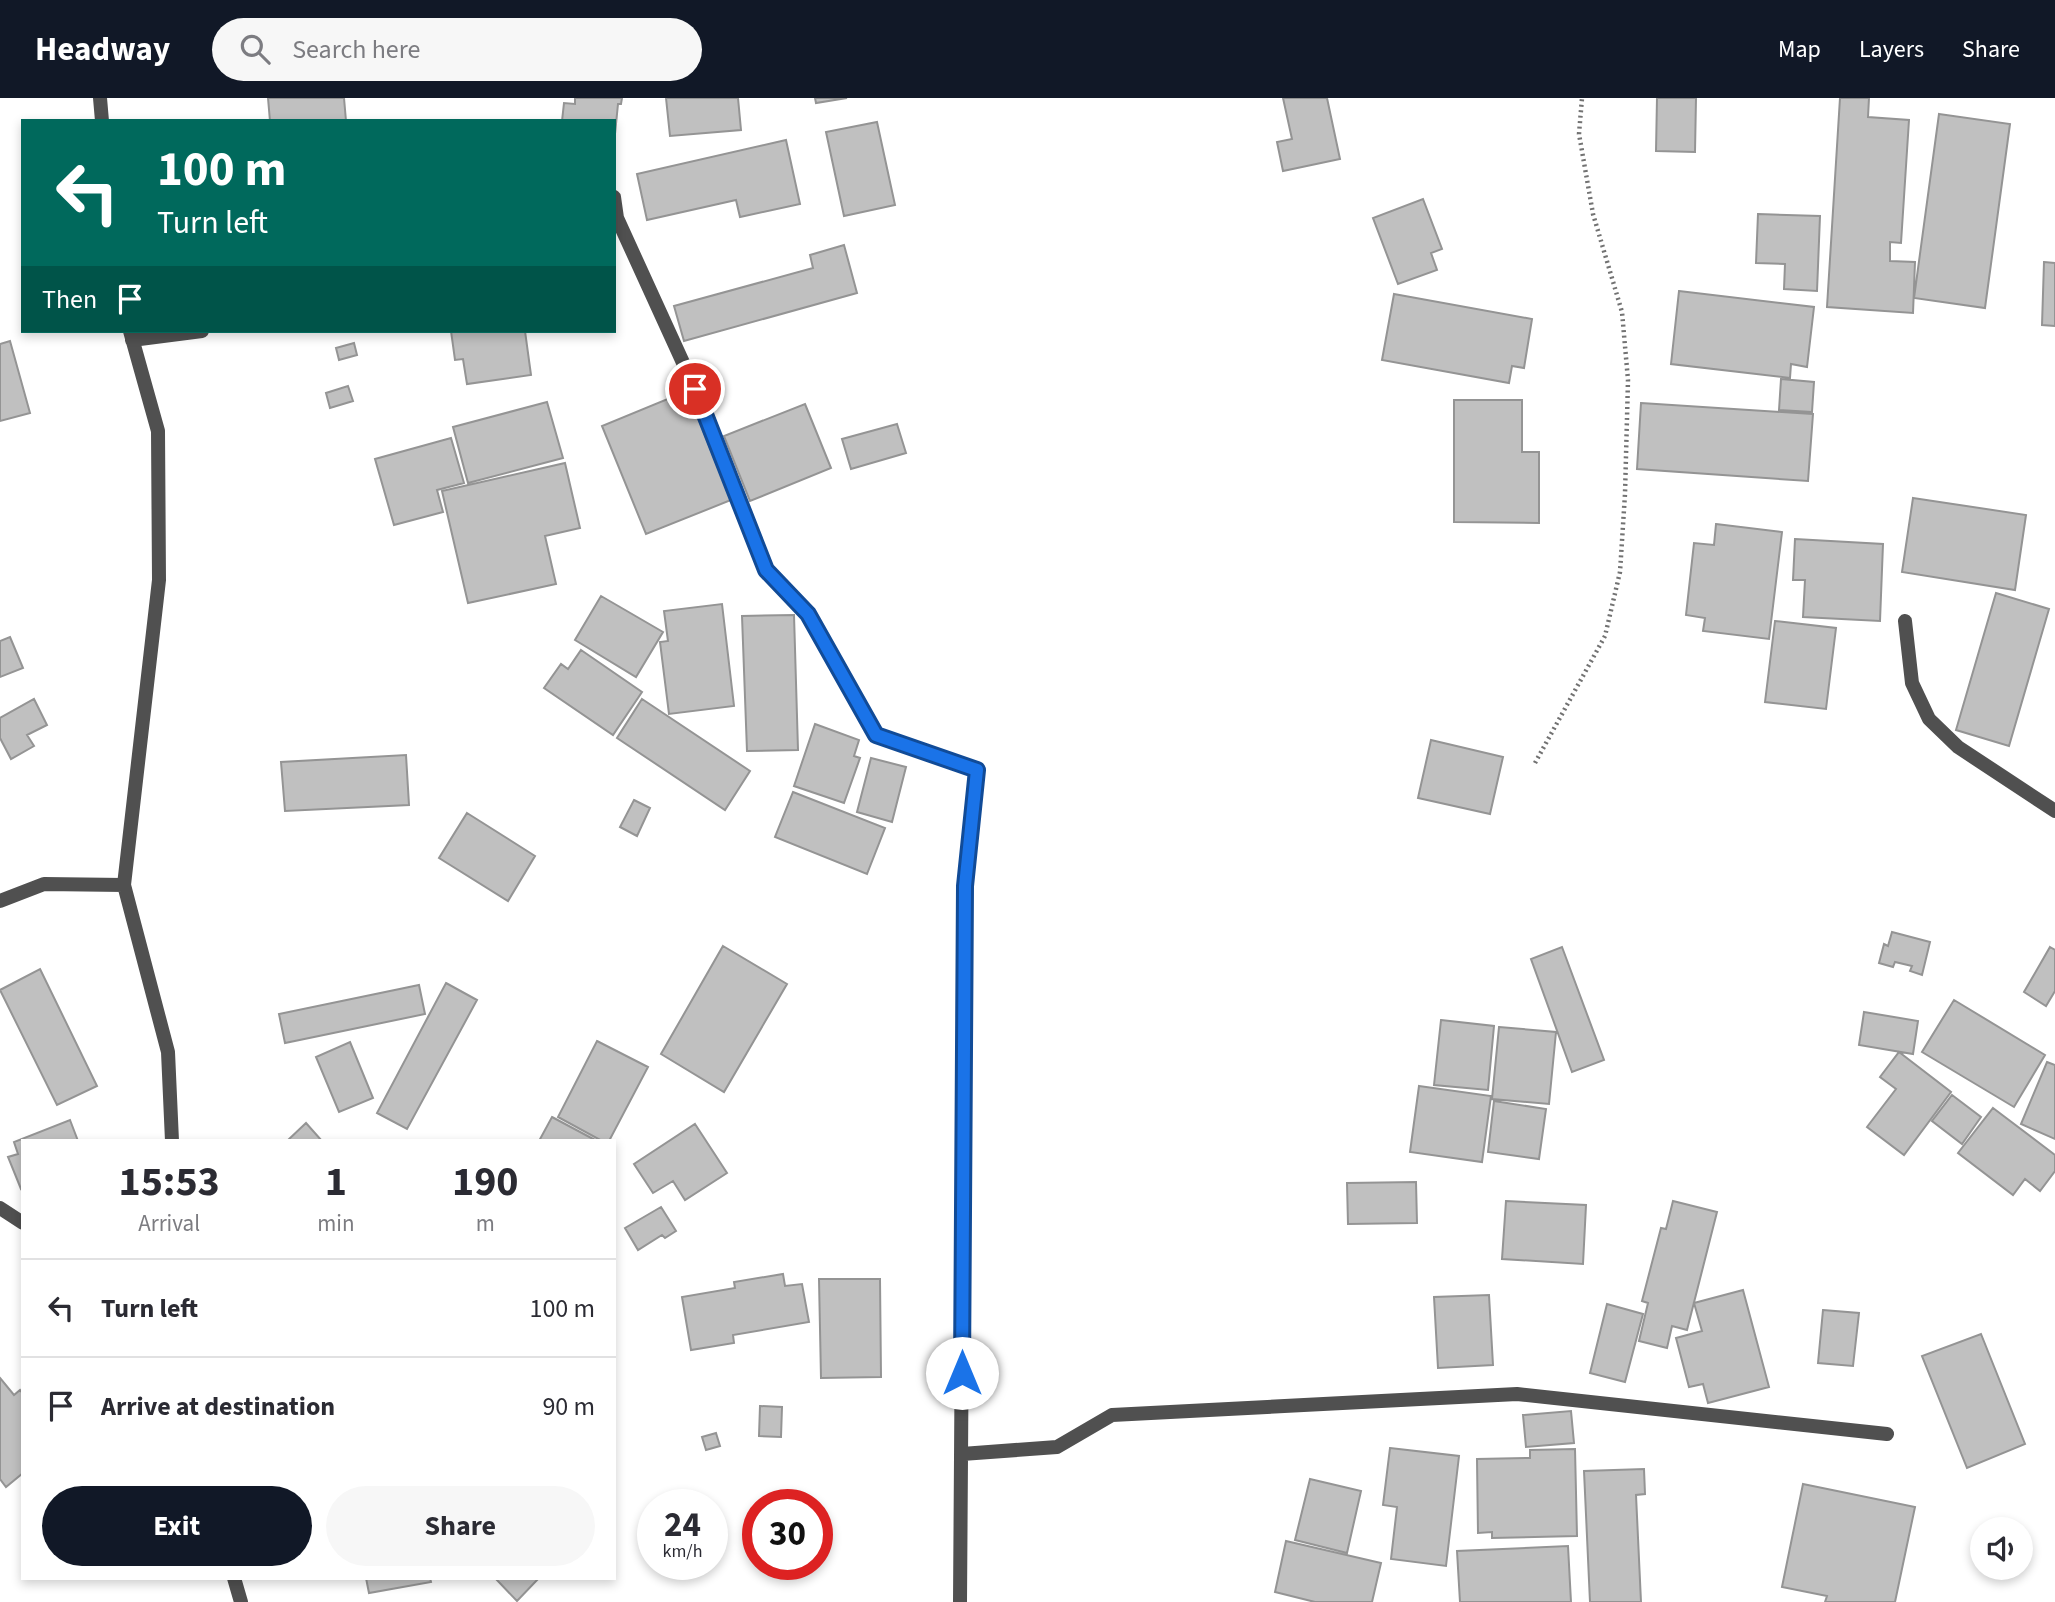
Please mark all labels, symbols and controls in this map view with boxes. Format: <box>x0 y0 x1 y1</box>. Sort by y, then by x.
search box <box>212 18 702 81</box>
text: Headway <box>35 26 170 73</box>
icon: search <box>236 30 274 68</box>
text: Search here <box>292 31 420 68</box>
text: Map <box>1778 32 1821 67</box>
text: Layers <box>1859 32 1924 67</box>
text: Share <box>1962 32 2020 67</box>
text: 100 m <box>157 135 286 205</box>
icon: left <box>42 147 133 238</box>
text: Turn left <box>157 200 268 246</box>
icon: arrive <box>111 280 149 318</box>
text: Then <box>42 281 97 318</box>
pin <box>665 359 725 419</box>
icon: arrive <box>676 370 714 408</box>
text: 15:53 <box>118 1152 220 1212</box>
text: 1 <box>325 1152 347 1212</box>
text: 190 <box>452 1152 519 1212</box>
text: Arrival <box>138 1207 200 1240</box>
text: min <box>317 1207 355 1240</box>
text: m <box>476 1207 495 1240</box>
icon: left <box>42 1289 80 1327</box>
text: Turn left <box>101 1290 198 1327</box>
text: 100 m <box>529 1290 595 1327</box>
position arrow <box>925 1336 999 1410</box>
icon: arrive <box>42 1387 80 1425</box>
text: Arrive at destination <box>101 1388 335 1425</box>
text: 90 m <box>542 1388 595 1425</box>
button: Exit <box>42 1486 312 1566</box>
button: Share <box>326 1486 595 1566</box>
speed limit sign: 30 <box>742 1489 833 1580</box>
text: 24 <box>664 1500 701 1550</box>
map controls <box>1970 1517 2033 1580</box>
button: sound <box>1970 1517 2033 1580</box>
text: km/h <box>663 1539 702 1564</box>

